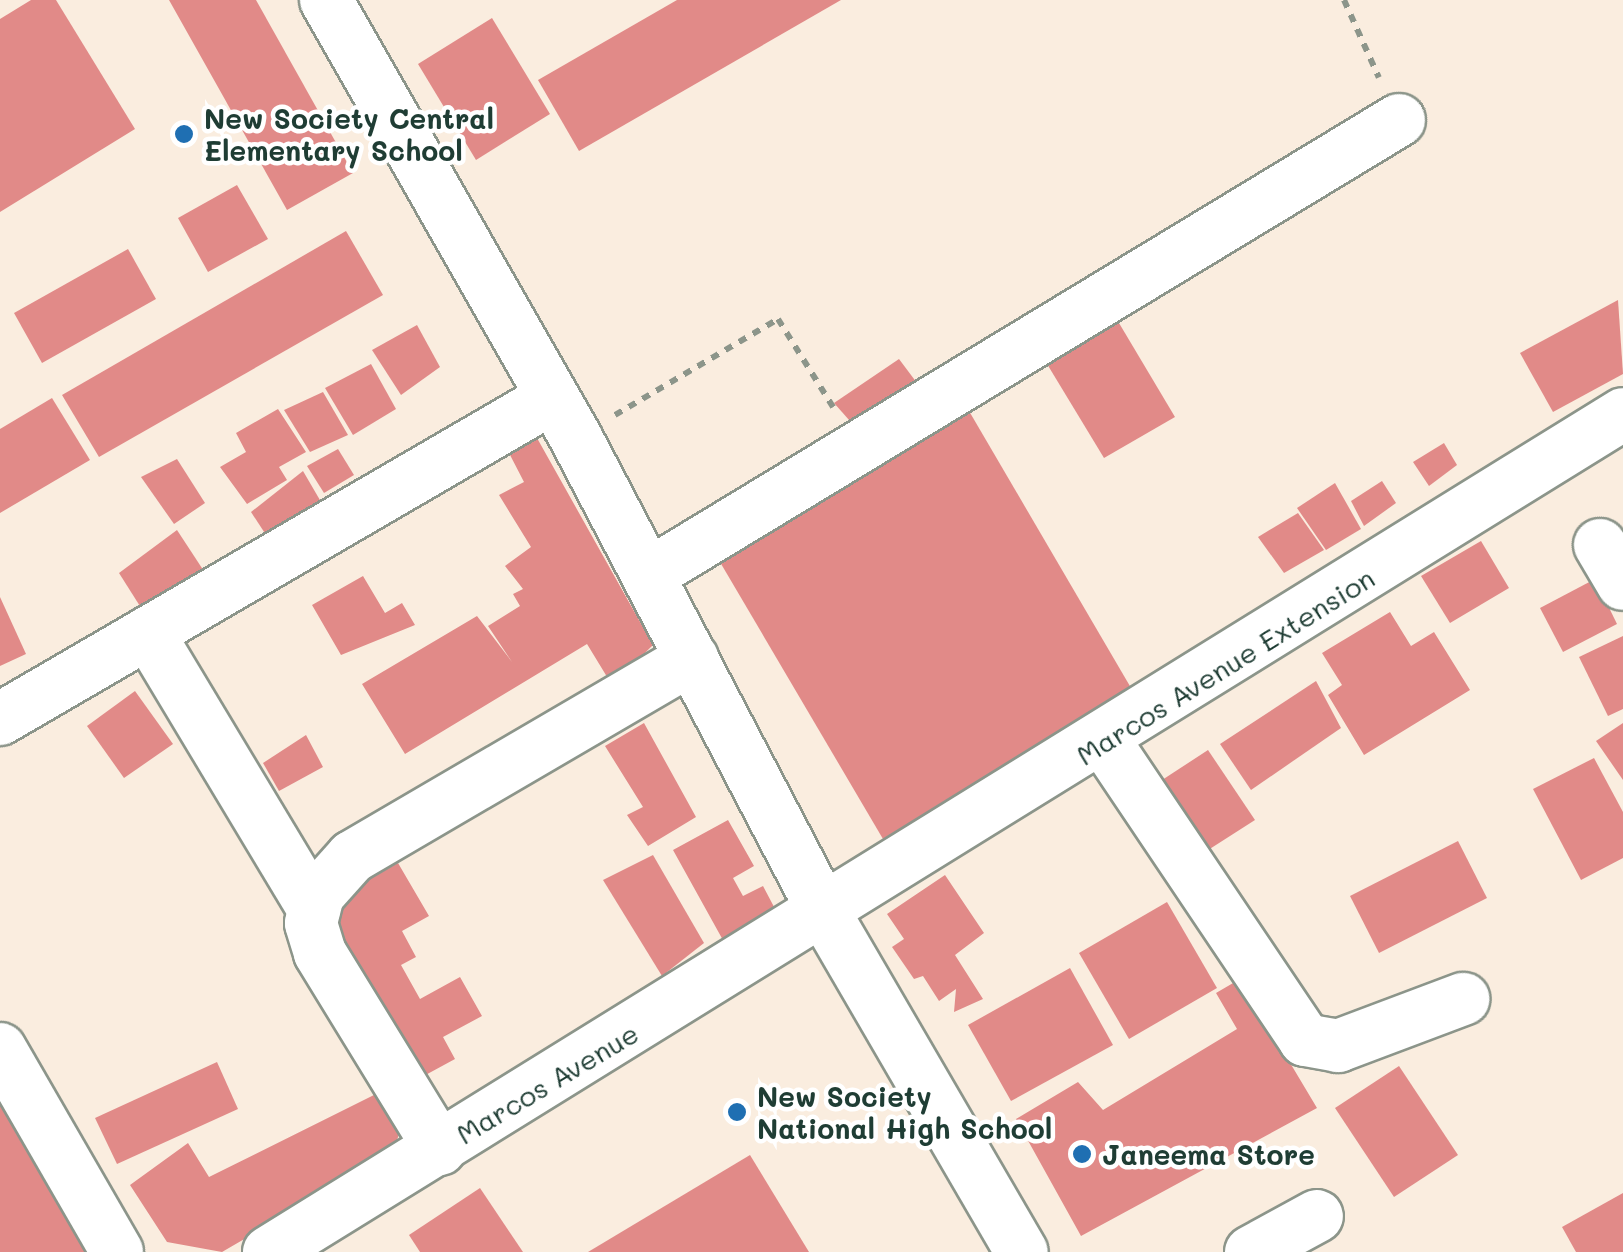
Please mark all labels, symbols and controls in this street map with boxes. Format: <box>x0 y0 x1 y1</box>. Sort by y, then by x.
place label: New Society Central Elementary School <box>204 101 494 167</box>
marker: New Society Central Elementary School <box>173 123 195 145</box>
street label: Marcos Avenue Extension <box>1070 560 1380 772</box>
street label: Marcos Avenue <box>450 1015 644 1151</box>
place label: New Society National High School <box>757 1079 1052 1145</box>
marker: New Society National High School <box>726 1101 748 1123</box>
place label: Janeema Store <box>1102 1137 1315 1171</box>
marker: Janeema Store <box>1071 1143 1093 1165</box>

